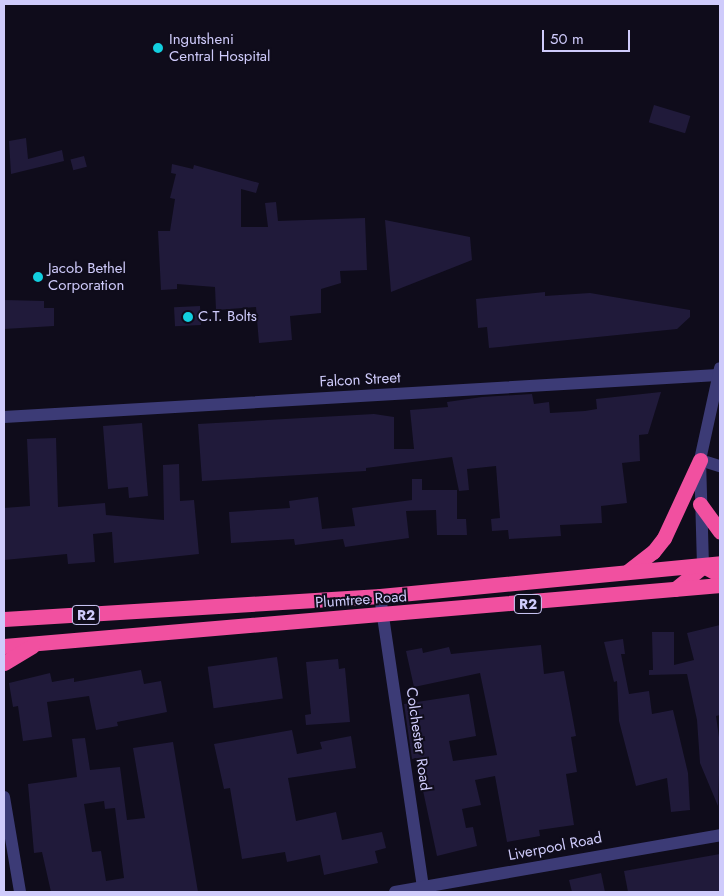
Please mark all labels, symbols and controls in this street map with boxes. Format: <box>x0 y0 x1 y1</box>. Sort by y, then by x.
scale bar <box>544 20 632 52</box>
text: 50 m <box>550 28 584 50</box>
place label: Ingutsheni Central Hospital <box>169 30 270 65</box>
marker: Ingutsheni Central Hospital <box>151 41 165 55</box>
place label: Jacob Bethel Corporation <box>48 259 126 294</box>
marker: Jacob Bethel Corporation <box>32 271 44 283</box>
place label: C.T. Bolts <box>198 308 257 326</box>
marker: C.T. Bolts <box>182 311 194 323</box>
street label: Falcon Street <box>319 369 401 391</box>
street label: Plumtree Road <box>314 588 408 612</box>
road number: R2 <box>513 592 543 616</box>
road number: R2 <box>71 604 101 626</box>
street label: Colchester Road <box>402 686 434 792</box>
street label: Liverpool Road <box>507 829 603 865</box>

